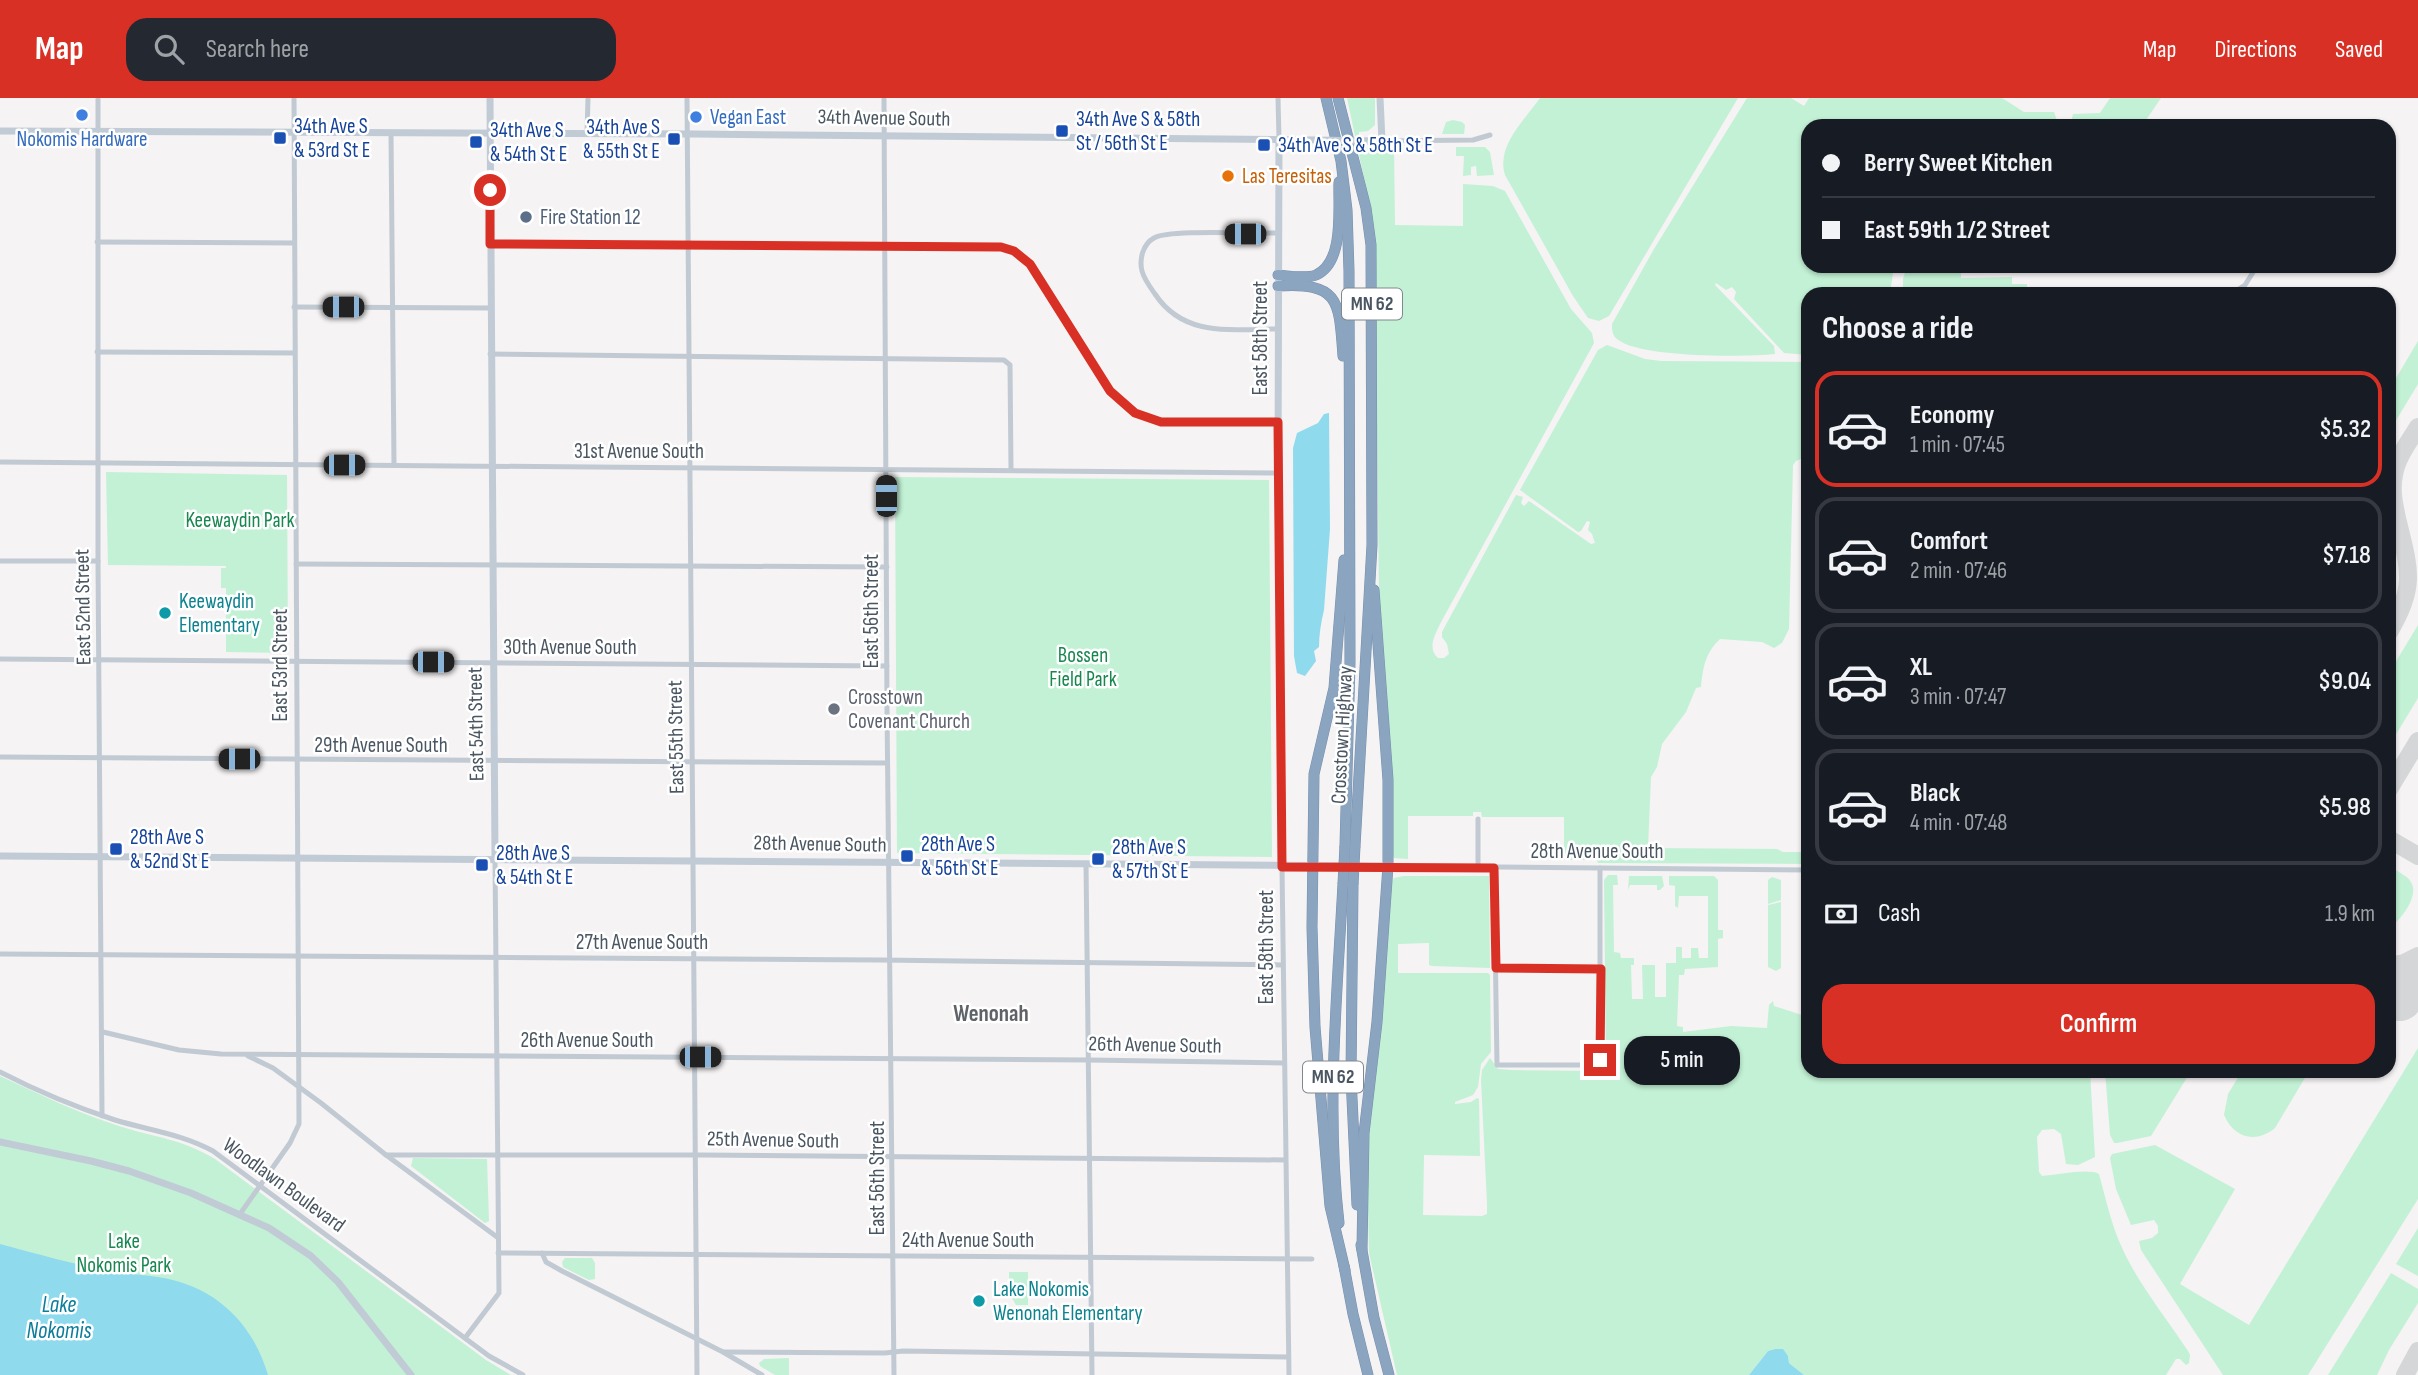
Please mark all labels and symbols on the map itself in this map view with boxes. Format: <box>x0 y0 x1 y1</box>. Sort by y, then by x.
street label: 34th Avenue South <box>817 104 951 132</box>
place label: Vegan East <box>710 105 786 130</box>
marker: Nokomis Hardware <box>74 107 90 123</box>
place label: 34th Ave S & 58th St / 56th St E <box>1076 107 1200 156</box>
marker: Vegan East <box>688 109 704 125</box>
place label: 34th Ave S & 53rd St E <box>294 114 370 163</box>
place label: 34th Ave S & 55th St E <box>583 115 660 164</box>
place label: 34th Ave S & 54th St E <box>490 118 567 167</box>
marker: 34th Ave S & 58th St / 56th St E <box>1054 123 1070 139</box>
place label: Nokomis Hardware <box>16 127 148 152</box>
marker: 34th Ave S & 53rd St E <box>272 130 288 146</box>
marker: 34th Ave S & 55th St E <box>666 131 682 147</box>
place label: 34th Ave S & 58th St E <box>1278 133 1433 158</box>
marker: 34th Ave S & 54th St E <box>468 134 484 150</box>
marker: 34th Ave S & 58th St E <box>1256 137 1272 153</box>
place label: Las Teresitas <box>1242 164 1332 189</box>
marker: Las Teresitas <box>1220 168 1236 184</box>
route start <box>474 174 506 206</box>
place label: Fire Station 12 <box>540 205 641 230</box>
marker: Fire Station 12 <box>518 209 534 225</box>
car <box>1225 224 1267 245</box>
street label: East 58th Street <box>1248 281 1273 395</box>
road number: MN 62 <box>1342 288 1402 320</box>
car <box>323 297 365 318</box>
street label: 31st Avenue South <box>574 439 704 464</box>
car <box>324 455 366 476</box>
car <box>876 475 897 517</box>
park label: Keewaydin Park <box>185 508 295 533</box>
street label: East 52nd Street <box>69 549 97 665</box>
street label: East 56th Street <box>859 554 884 668</box>
place label: Keewaydin Elementary <box>179 589 260 638</box>
marker: Keewaydin Elementary <box>157 605 173 621</box>
street label: East 53rd Street <box>268 608 293 722</box>
street label: 30th Avenue South <box>503 635 637 660</box>
park label: Bossen Field Park <box>1049 643 1117 692</box>
car <box>413 652 455 673</box>
street label: Crosstown Highway <box>1326 666 1358 804</box>
street label: East 54th Street <box>463 667 489 781</box>
street label: East 55th Street <box>663 680 689 794</box>
place label: Crosstown Covenant Church <box>848 685 970 734</box>
marker: Crosstown Covenant Church <box>826 701 842 717</box>
street label: 29th Avenue South <box>314 733 448 758</box>
car <box>219 749 261 770</box>
place label: 28th Ave S & 52nd St E <box>130 825 209 874</box>
street label: 28th Avenue South <box>753 830 887 858</box>
place label: 28th Ave S & 56th St E <box>921 832 999 881</box>
place label: 28th Ave S & 57th St E <box>1112 835 1189 884</box>
street label: 28th Avenue South <box>1530 839 1664 864</box>
marker: 28th Ave S & 52nd St E <box>108 841 124 857</box>
place label: 28th Ave S & 54th St E <box>496 841 573 890</box>
marker: 28th Ave S & 56th St E <box>899 848 915 864</box>
marker: 28th Ave S & 57th St E <box>1090 851 1106 867</box>
marker: 28th Ave S & 54th St E <box>474 857 490 873</box>
street label: East 58th Street <box>1254 890 1279 1004</box>
street label: 27th Avenue South <box>576 930 708 955</box>
district label: Wenonah <box>953 1000 1029 1028</box>
street label: 26th Avenue South <box>520 1028 654 1053</box>
street label: 26th Avenue South <box>1088 1031 1222 1059</box>
callout: 5 min <box>1624 1035 1740 1084</box>
route end <box>1584 1044 1616 1076</box>
car <box>680 1047 722 1068</box>
road number: MN 62 <box>1303 1062 1363 1093</box>
street label: East 56th Street <box>865 1121 890 1235</box>
street label: 25th Avenue South <box>707 1126 839 1154</box>
street label: Woodlawn Boulevard <box>218 1132 350 1238</box>
street label: 24th Avenue South <box>902 1228 1034 1253</box>
park label: Lake Nokomis Park <box>77 1229 171 1278</box>
place label: Lake Nokomis Wenonah Elementary <box>993 1277 1143 1326</box>
water label: Lake Nokomis <box>26 1291 92 1345</box>
marker: Lake Nokomis Wenonah Elementary <box>971 1293 987 1309</box>

